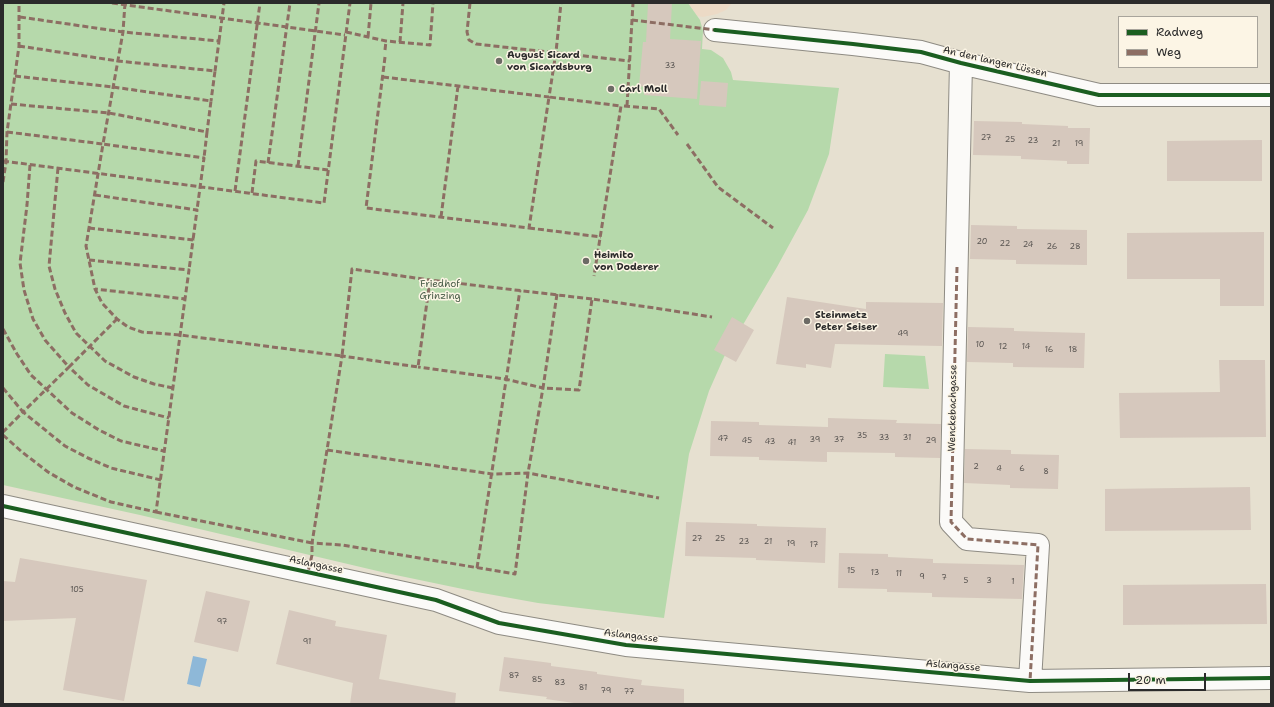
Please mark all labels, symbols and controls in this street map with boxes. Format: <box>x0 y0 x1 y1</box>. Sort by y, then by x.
legend <box>1118 16 1258 68</box>
text: Radweg <box>1156 24 1203 40</box>
street label: An den langen Lüssen <box>942 44 1048 80</box>
text: Weg <box>1156 44 1181 60</box>
place label: August Sicard von Sicardsburg <box>507 49 592 72</box>
marker: August Sicard von Sicardsburg <box>494 56 504 66</box>
house number: 33 <box>665 61 675 71</box>
place label: Carl Moll <box>619 83 668 95</box>
marker: Carl Moll <box>606 84 616 94</box>
house number: 27 <box>981 133 991 143</box>
house number: 25 <box>1005 135 1015 145</box>
house number: 23 <box>1028 136 1038 146</box>
house number: 21 <box>1052 139 1060 149</box>
house number: 19 <box>1075 139 1083 149</box>
house number: 20 <box>977 237 987 247</box>
house number: 22 <box>1000 239 1010 249</box>
house number: 24 <box>1023 240 1033 250</box>
house number: 26 <box>1047 242 1057 252</box>
house number: 28 <box>1070 242 1080 252</box>
place label: Heimito von Doderer <box>594 249 659 272</box>
marker: Heimito von Doderer <box>581 256 591 266</box>
park label: Friedhof Grinzing <box>419 278 461 302</box>
place label: Steinmetz Peter Seiser <box>815 309 877 332</box>
marker: Steinmetz Peter Seiser <box>802 316 812 326</box>
house number: 49 <box>898 329 908 339</box>
house number: 10 <box>976 340 984 350</box>
house number: 12 <box>999 342 1007 352</box>
house number: 14 <box>1022 342 1030 352</box>
house number: 16 <box>1045 345 1053 355</box>
house number: 18 <box>1069 345 1077 355</box>
street label: Wenckebachgasse <box>946 364 960 452</box>
house number: 35 <box>857 431 867 441</box>
house number: 33 <box>879 433 889 443</box>
house number: 31 <box>903 433 911 443</box>
house number: 47 <box>718 434 728 444</box>
house number: 39 <box>810 435 820 445</box>
house number: 37 <box>834 435 844 445</box>
house number: 45 <box>742 436 752 446</box>
house number: 29 <box>926 436 936 446</box>
house number: 43 <box>765 437 775 447</box>
house number: 41 <box>788 438 796 448</box>
house number: 2 <box>973 462 979 472</box>
house number: 4 <box>996 464 1002 474</box>
house number: 6 <box>1019 464 1025 474</box>
house number: 8 <box>1043 467 1049 477</box>
house number: 27 <box>692 534 702 544</box>
house number: 25 <box>715 534 725 544</box>
house number: 23 <box>739 537 749 547</box>
house number: 21 <box>764 537 772 547</box>
house number: 19 <box>787 539 795 549</box>
house number: 17 <box>810 540 818 550</box>
street label: Aslangasse <box>288 553 344 577</box>
house number: 15 <box>847 566 855 576</box>
house number: 13 <box>871 568 879 578</box>
house number: 11 <box>896 569 902 579</box>
house number: 9 <box>919 572 925 582</box>
house number: 7 <box>941 573 947 583</box>
house number: 5 <box>964 576 968 586</box>
house number: 3 <box>986 576 992 586</box>
house number: 1 <box>1011 577 1015 587</box>
house number: 105 <box>70 585 84 595</box>
house number: 97 <box>217 617 227 627</box>
street label: Aslangasse <box>603 627 659 645</box>
house number: 91 <box>303 637 311 647</box>
street label: Aslangasse <box>925 658 981 674</box>
scale bar <box>1130 665 1208 691</box>
house number: 87 <box>509 671 519 681</box>
text: 20 m <box>1135 672 1166 688</box>
house number: 85 <box>532 675 542 685</box>
house number: 83 <box>555 678 565 688</box>
house number: 81 <box>579 683 587 693</box>
house number: 79 <box>601 686 611 696</box>
house number: 77 <box>624 687 634 697</box>

